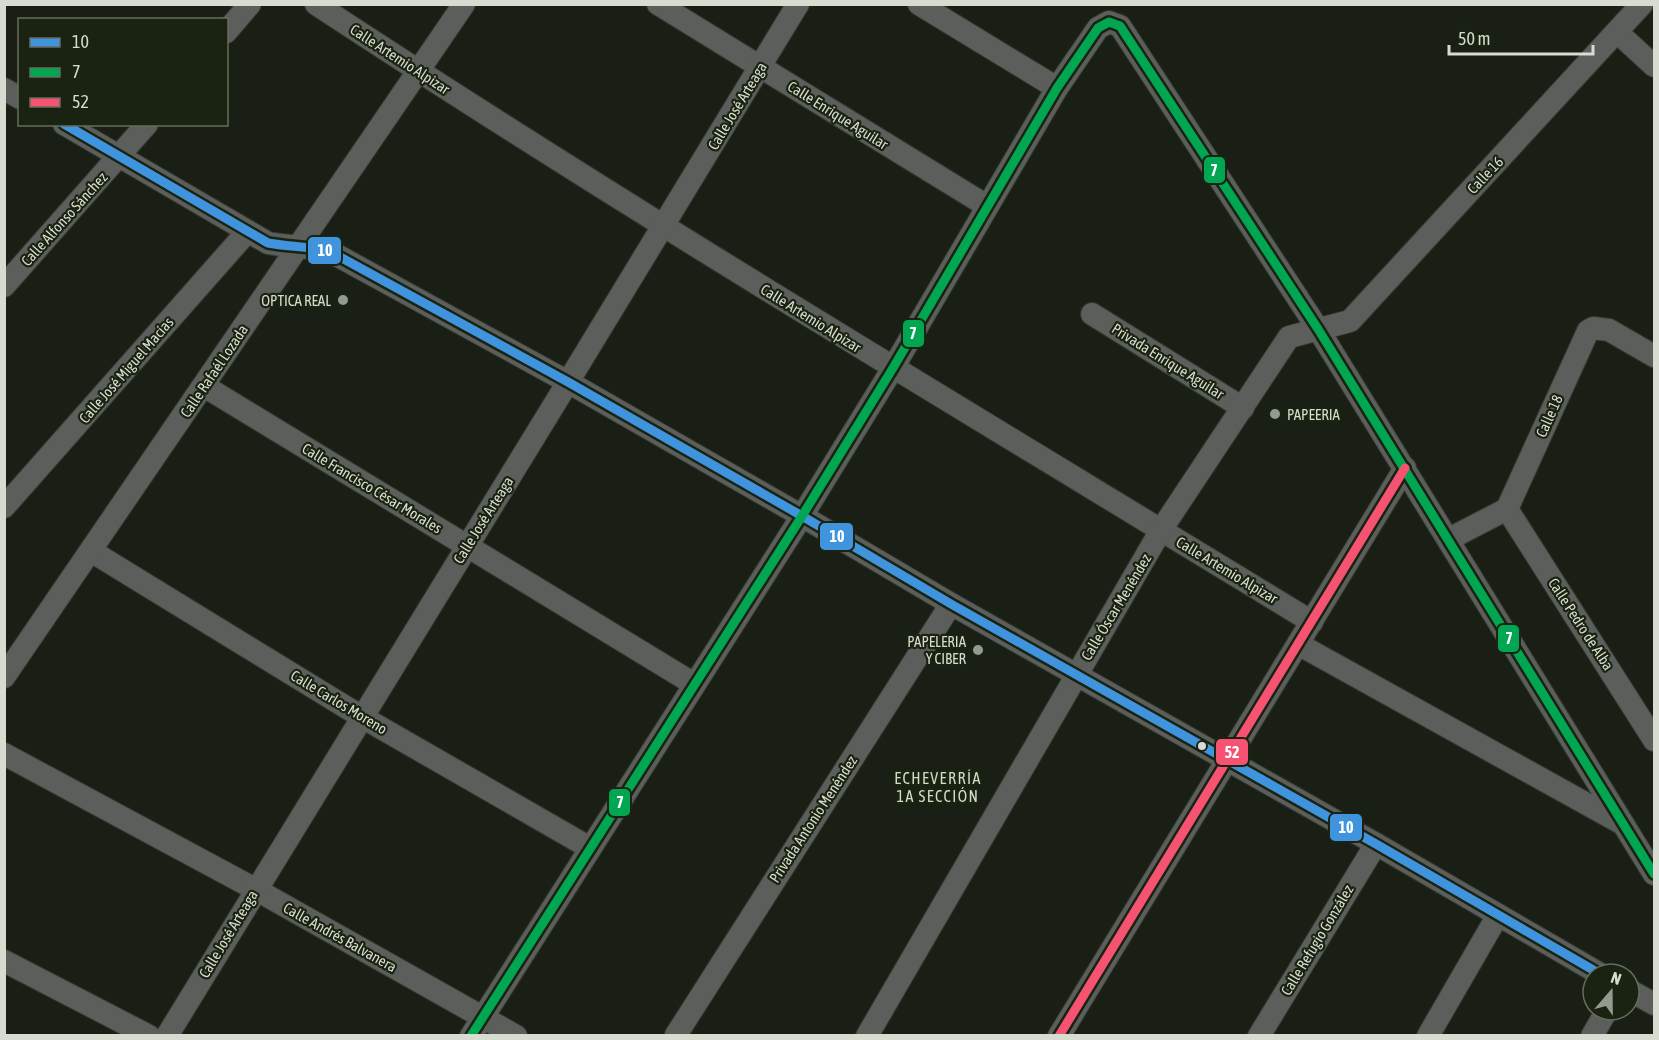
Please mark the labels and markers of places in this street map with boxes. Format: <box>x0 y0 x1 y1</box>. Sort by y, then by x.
place label: OPTICA REAL <box>261 292 331 309</box>
marker: OPTICA REAL <box>336 293 350 307</box>
place label: PAPEERIA <box>1287 406 1341 423</box>
marker: PAPEERIA <box>1268 407 1282 421</box>
place label: PAPELERIA Y CIBER <box>907 633 967 667</box>
marker: PAPELERIA Y CIBER <box>971 643 985 657</box>
unlabelled marker <box>1196 740 1208 752</box>

